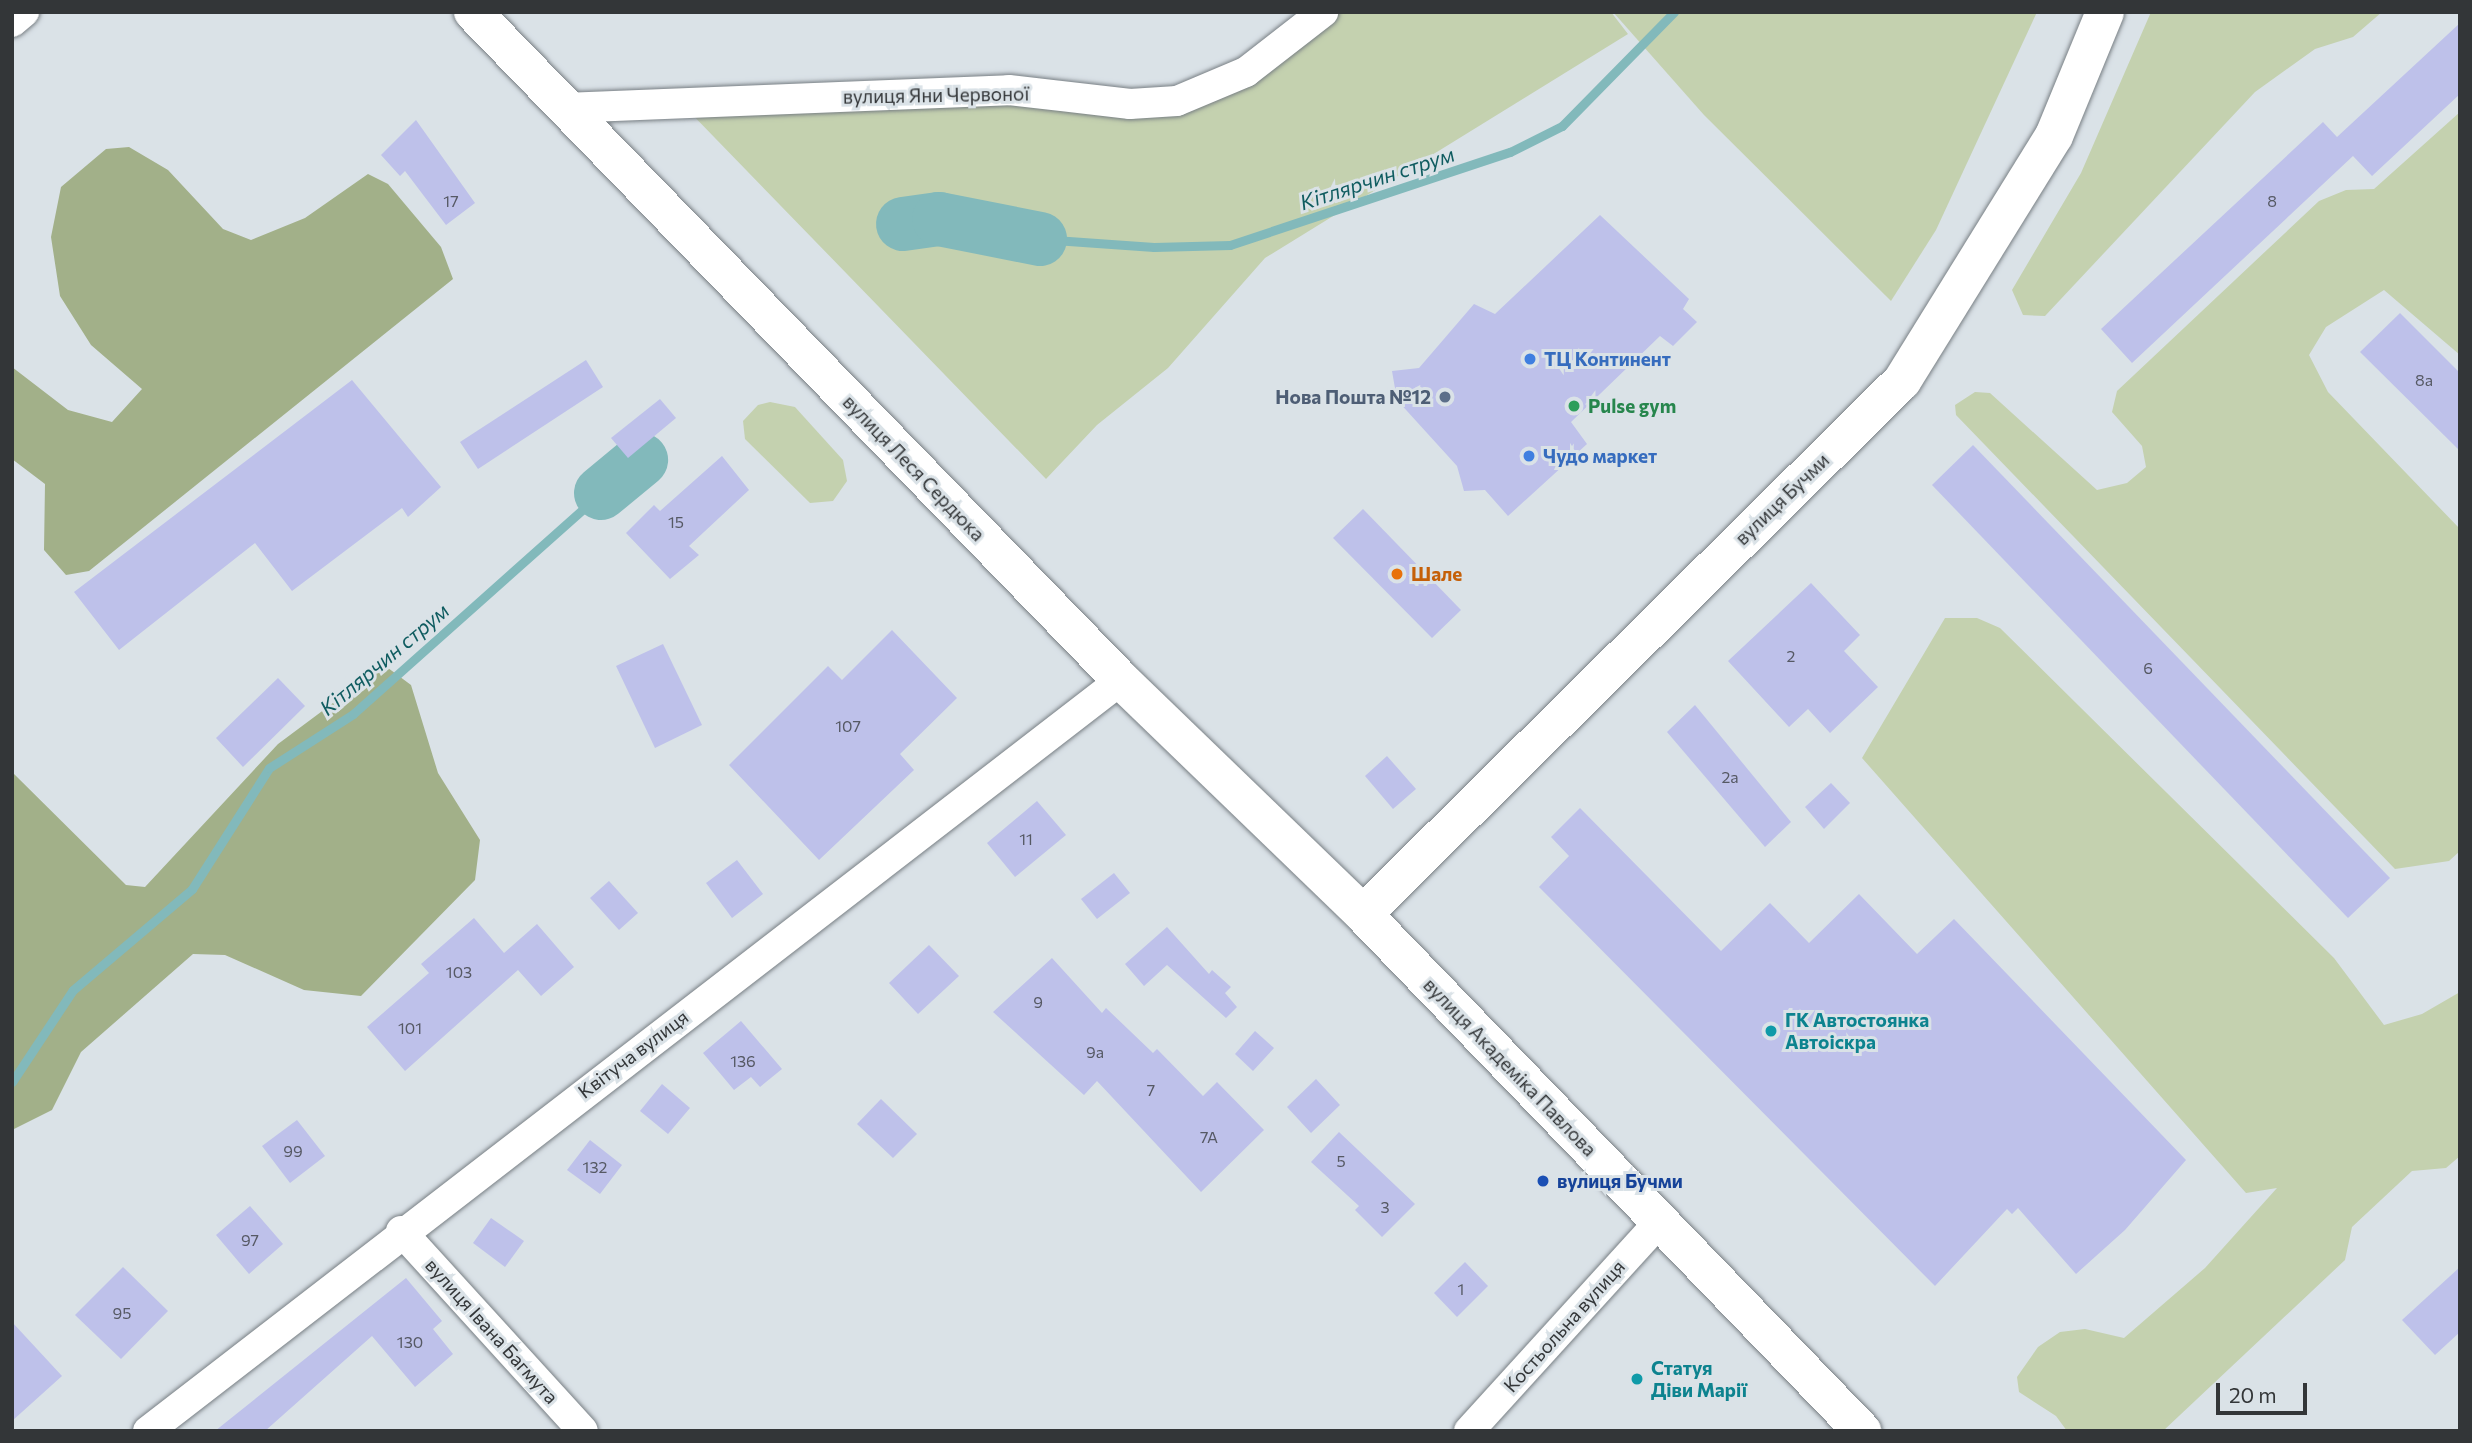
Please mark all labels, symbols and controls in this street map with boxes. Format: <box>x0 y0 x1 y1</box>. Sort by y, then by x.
street label: вулиця Яни Червоної <box>843 82 1029 108</box>
water label: Кітлярчин струм <box>1296 141 1458 215</box>
house number: 17 <box>443 191 459 211</box>
house number: 8 <box>2267 191 2277 211</box>
place label: ТЦ Континент <box>1544 348 1671 370</box>
marker: ТЦ Континент <box>1522 351 1538 367</box>
house number: 8а <box>2415 370 2433 390</box>
place label: Нова Пошта №12 <box>1275 386 1431 408</box>
marker: Нова Пошта №12 <box>1437 389 1453 405</box>
street label: вулиця Леся Сердюка <box>838 390 990 546</box>
place label: Pulse gym <box>1588 395 1676 417</box>
marker: Pulse gym <box>1566 398 1582 414</box>
place label: Чудо маркет <box>1543 445 1657 467</box>
marker: Чудо маркет <box>1521 448 1537 464</box>
street label: вулиця Бучми <box>1730 449 1834 549</box>
house number: 15 <box>668 512 684 532</box>
place label: Шале <box>1411 563 1462 585</box>
marker: Шале <box>1389 566 1405 582</box>
water label: Кітлярчин струм <box>314 598 454 720</box>
house number: 2 <box>1787 646 1795 666</box>
house number: 6 <box>2143 658 2153 678</box>
house number: 107 <box>835 716 861 736</box>
house number: 2а <box>1721 767 1739 787</box>
house number: 11 <box>1019 829 1033 849</box>
house number: 103 <box>446 962 472 982</box>
street label: вулиця Академіка Павлова <box>1419 973 1601 1161</box>
house number: 9 <box>1033 992 1043 1012</box>
street label: Квітуча вулиця <box>573 1005 693 1103</box>
place label: ГК Автостоянка Автоіскра <box>1785 1009 1929 1053</box>
house number: 101 <box>398 1018 422 1038</box>
marker: ГК Автостоянка Автоіскра <box>1763 1023 1779 1039</box>
house number: 9а <box>1086 1042 1104 1062</box>
house number: 136 <box>730 1051 756 1071</box>
house number: 7 <box>1147 1080 1155 1100</box>
house number: 7А <box>1200 1127 1218 1147</box>
house number: 99 <box>283 1141 303 1161</box>
house number: 5 <box>1336 1151 1346 1171</box>
house number: 132 <box>583 1157 607 1177</box>
place label: вулиця Бучми <box>1557 1170 1683 1192</box>
marker: вулиця Бучми <box>1535 1173 1551 1189</box>
house number: 3 <box>1380 1197 1390 1217</box>
house number: 97 <box>241 1230 259 1250</box>
street label: вулиця Івана Багмута <box>421 1254 563 1408</box>
street label: Костьольна вулиця <box>1499 1255 1629 1397</box>
house number: 1 <box>1458 1279 1464 1299</box>
house number: 95 <box>113 1303 131 1323</box>
house number: 130 <box>397 1332 423 1352</box>
place label: Статуя Діви Марії <box>1651 1357 1747 1401</box>
scale bar <box>2220 1370 2311 1414</box>
marker: Статуя Діви Марії <box>1629 1371 1645 1387</box>
text: 20 m <box>2229 1382 2277 1407</box>

